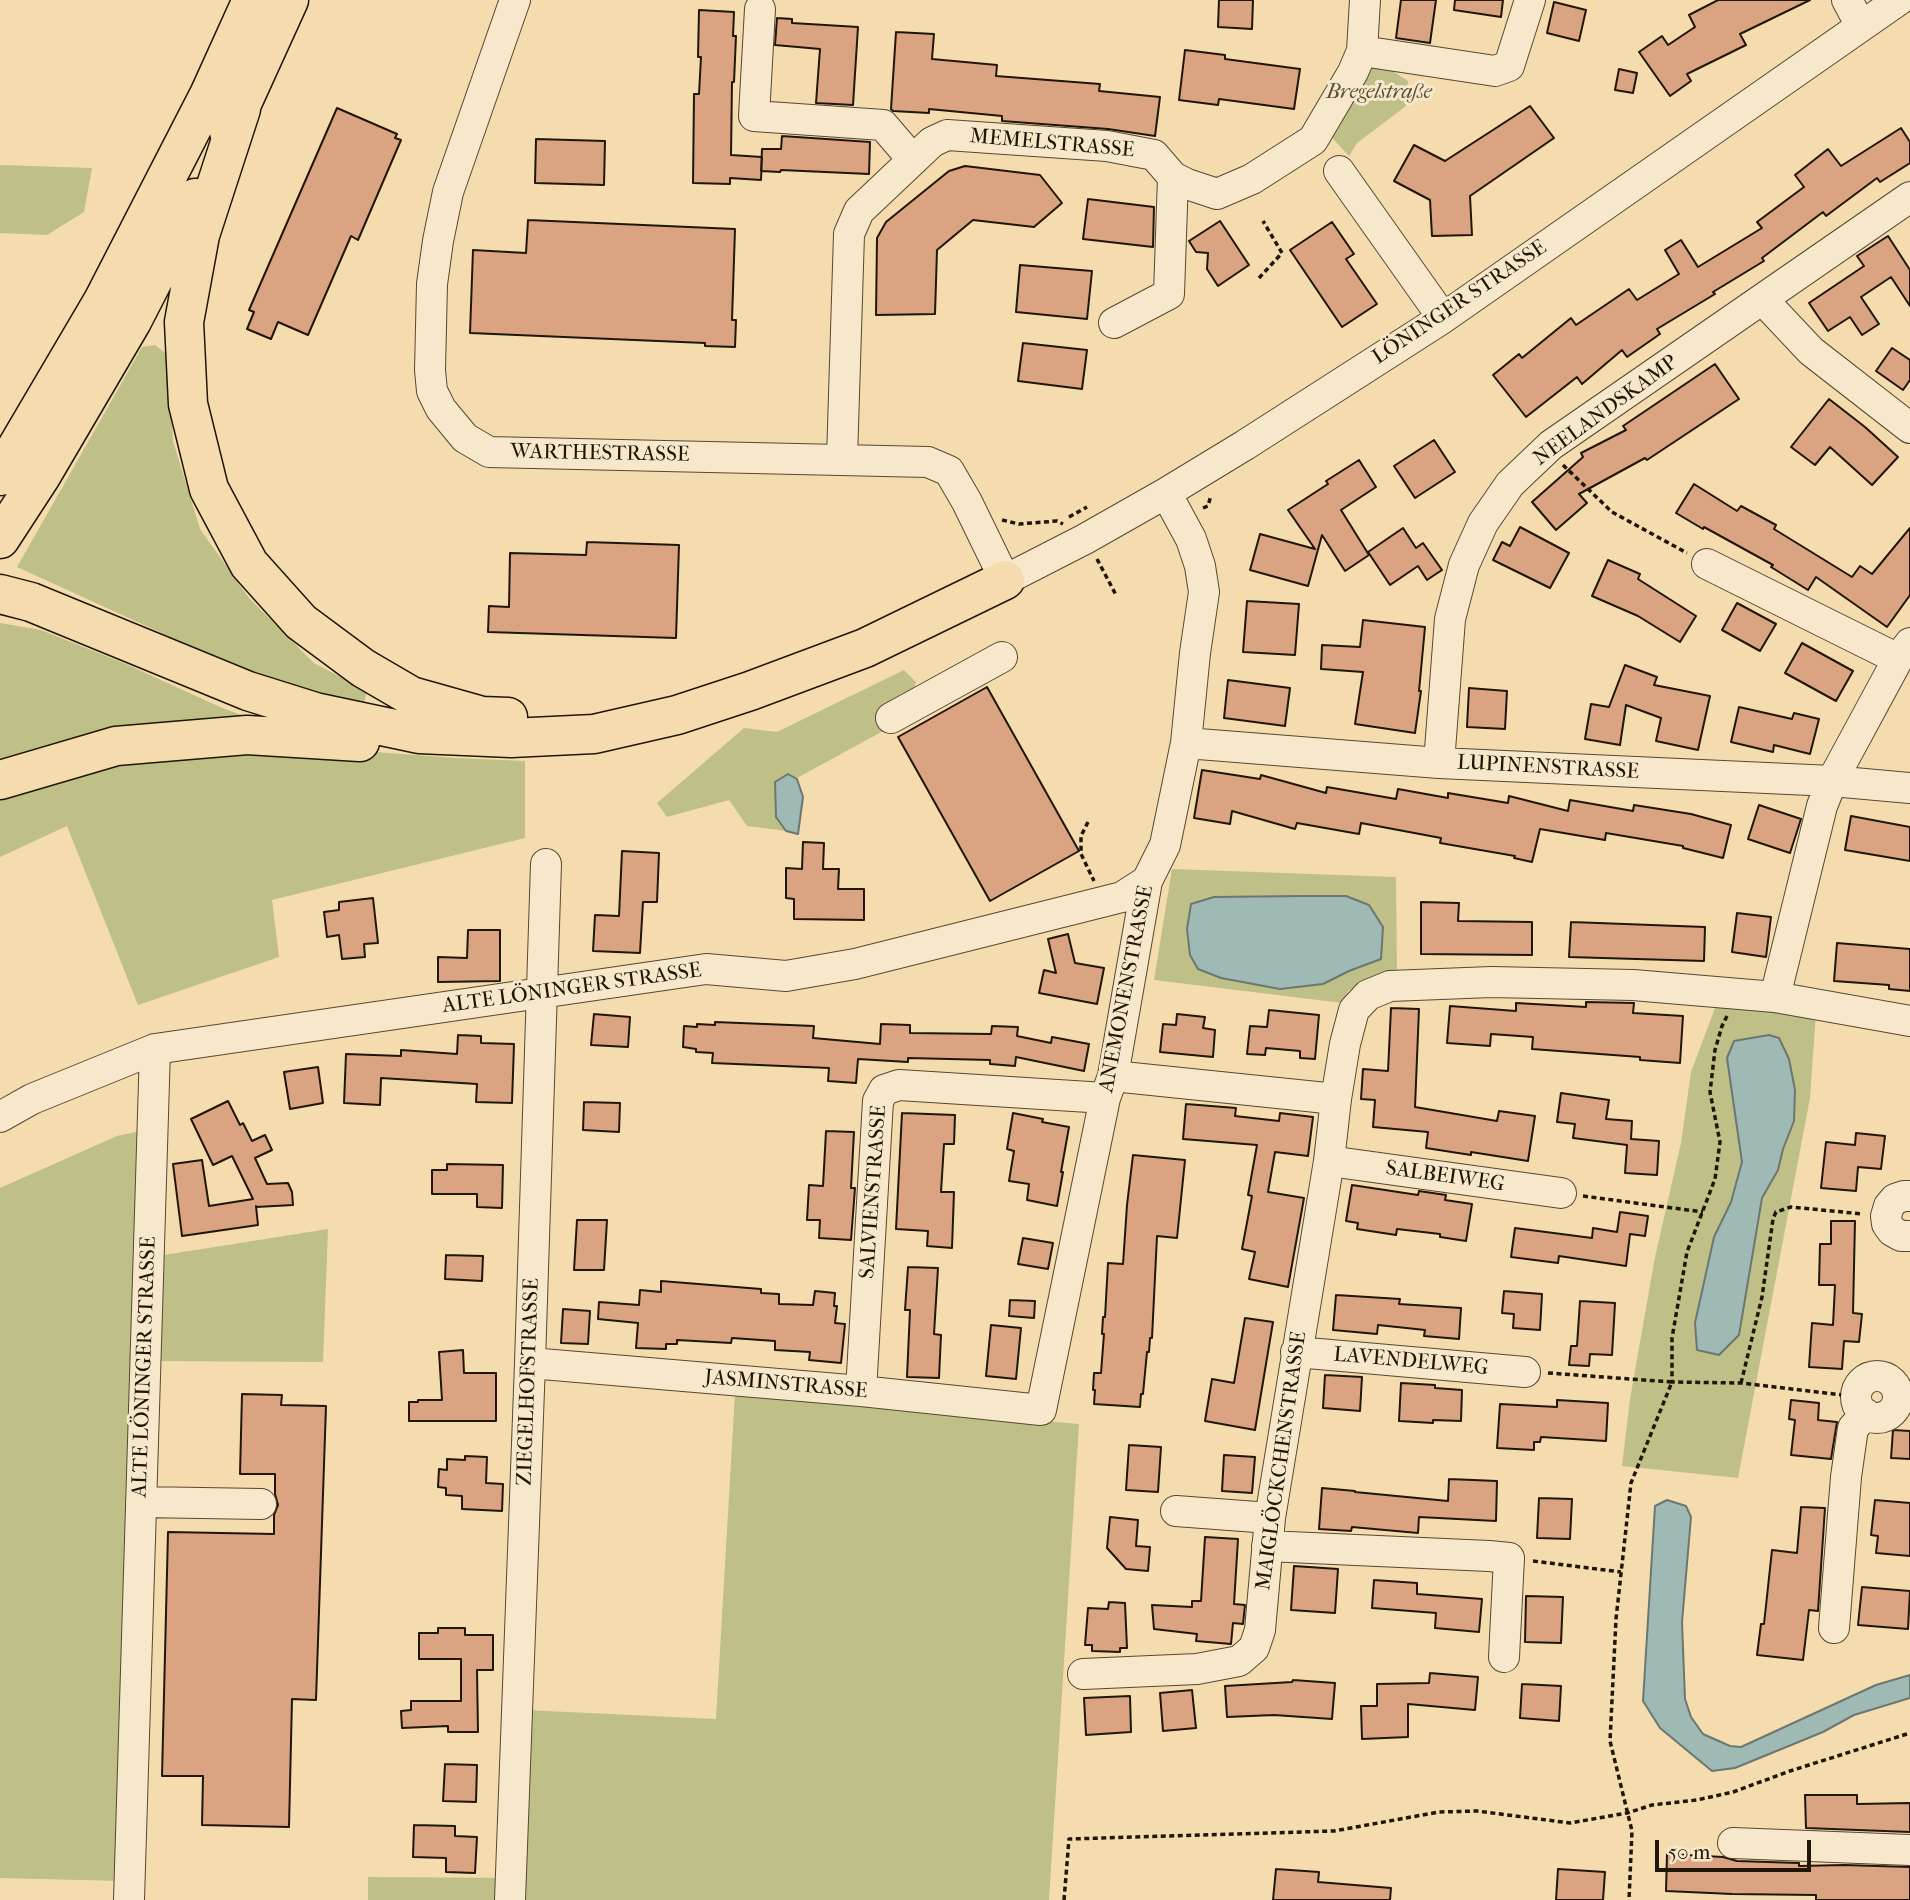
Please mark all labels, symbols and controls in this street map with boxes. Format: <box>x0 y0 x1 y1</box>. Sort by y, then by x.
park label: Bregelstraße <box>1326 80 1432 106</box>
street label: MEMELSTRASSE <box>969 124 1135 164</box>
street label: LÖNINGER STRASSE <box>1368 235 1552 371</box>
street label: NEELANDSKAMP <box>1529 350 1683 472</box>
street label: WARTHESTRASSE <box>510 440 690 468</box>
street label: LUPINENSTRASSE <box>1456 751 1640 785</box>
street label: ANEMONENSTRASSE <box>1095 883 1159 1095</box>
street label: ALTE LÖNINGER STRASSE <box>441 958 703 1020</box>
street label: SALVIENSTRASSE <box>855 1104 893 1280</box>
street label: SALBEIWEG <box>1384 1156 1506 1198</box>
street label: ALTE LÖNINGER STRASSE <box>128 1236 162 1498</box>
street label: ZIEGELHOFSTRASSE <box>513 1278 545 1486</box>
street label: MAIGLÖCKCHENSTRASSE <box>1251 1330 1313 1592</box>
street label: LAVENDELWEG <box>1332 1343 1490 1381</box>
street label: JASMINSTRASSE <box>703 1365 869 1405</box>
scale bar <box>1658 1826 1814 1870</box>
text: 50 m <box>1668 1840 1711 1864</box>

